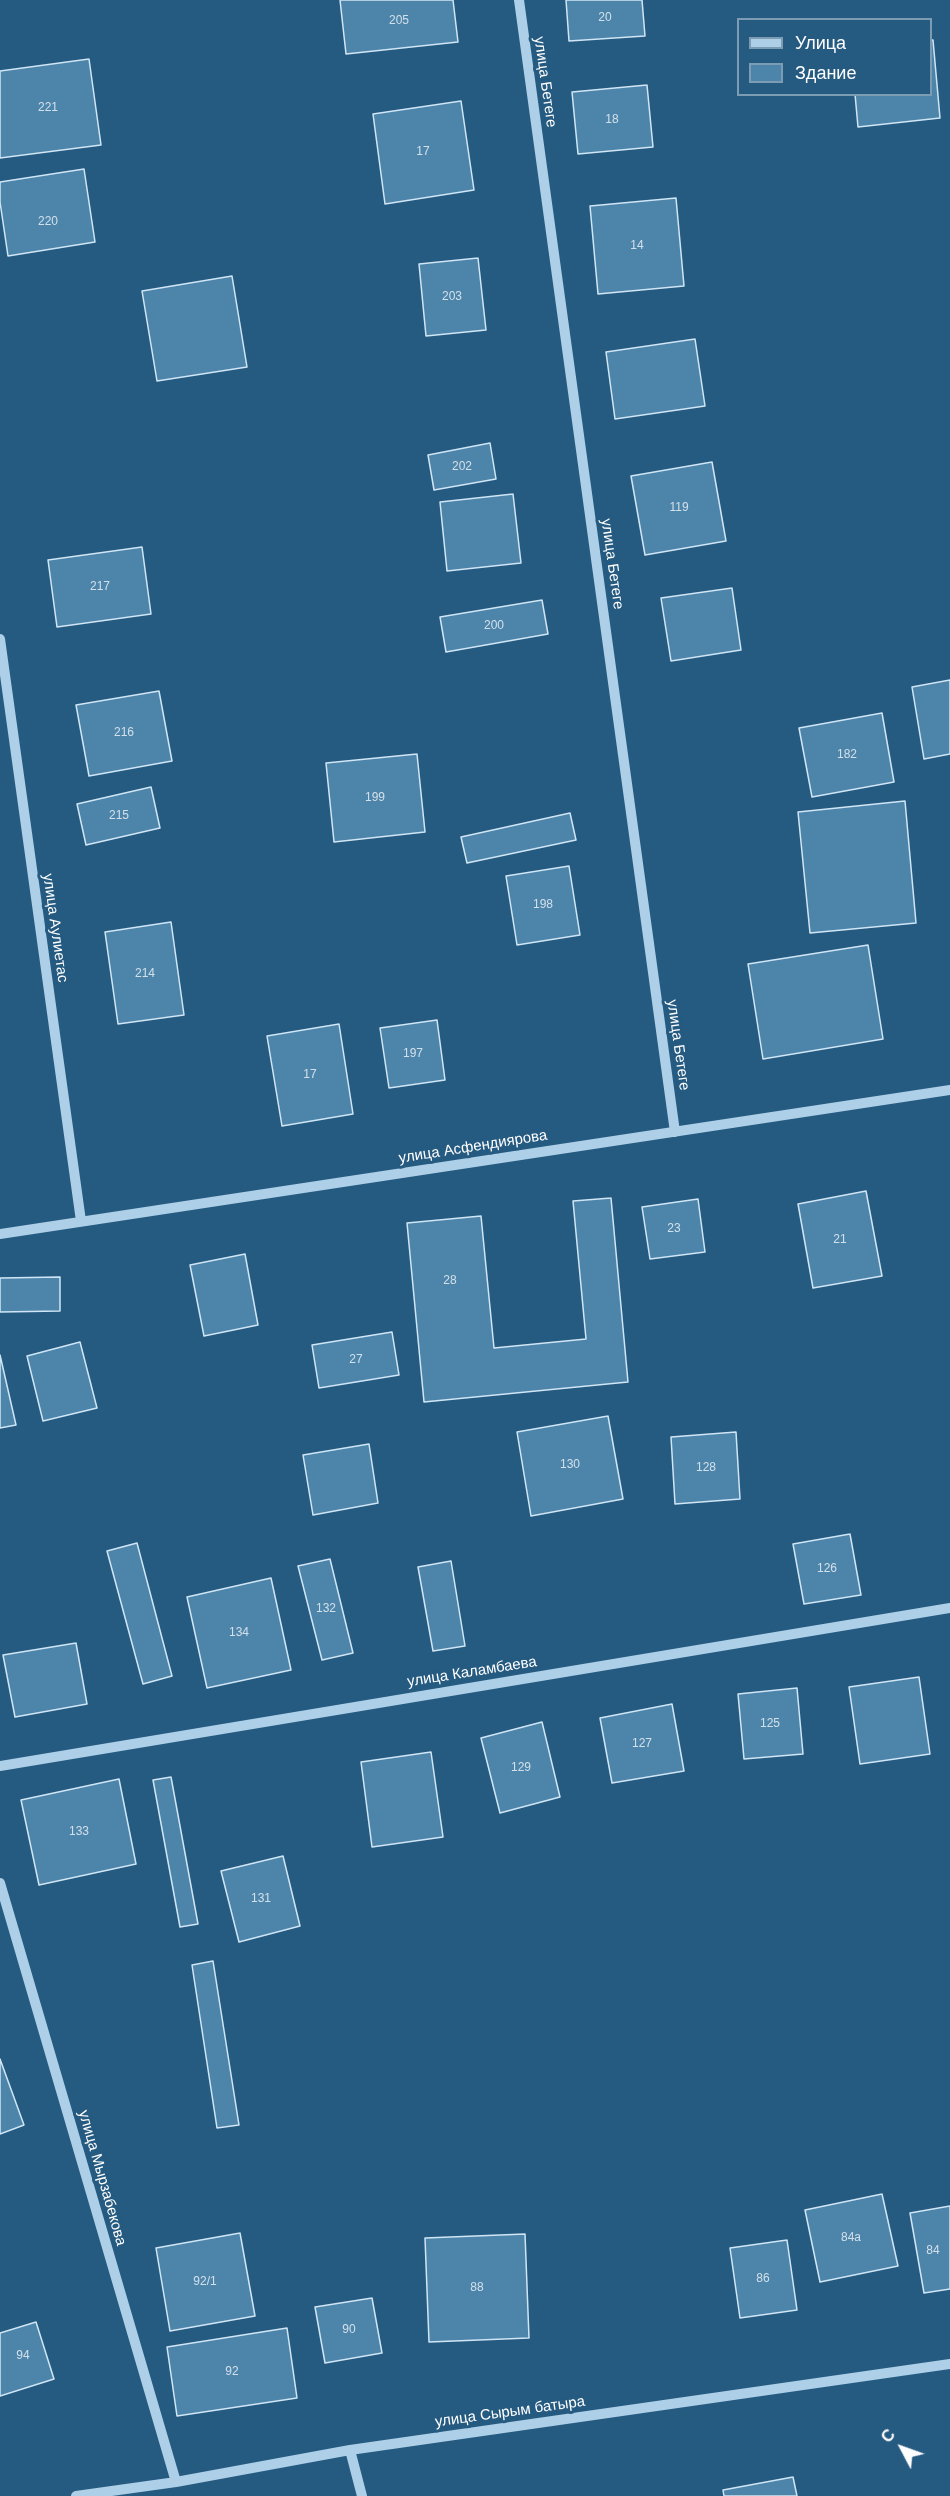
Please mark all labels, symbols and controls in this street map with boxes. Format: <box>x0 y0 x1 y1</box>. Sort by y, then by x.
house number: 20 <box>598 11 612 25</box>
house number: 205 <box>389 14 409 28</box>
legend <box>737 18 932 96</box>
text: Улица <box>795 33 846 53</box>
street label: улица Бетеге <box>530 35 560 129</box>
text: Здание <box>795 63 856 83</box>
house number: 221 <box>38 101 58 115</box>
house number: 18 <box>605 113 619 127</box>
house number: 17 <box>416 145 430 159</box>
house number: 220 <box>38 215 58 229</box>
house number: 14 <box>630 239 644 253</box>
house number: 203 <box>442 290 462 304</box>
house number: 202 <box>452 460 472 474</box>
house number: 119 <box>669 501 689 515</box>
street label: улица Бетеге <box>597 517 627 611</box>
house number: 217 <box>90 580 110 594</box>
house number: 200 <box>484 619 504 633</box>
house number: 216 <box>114 726 134 740</box>
house number: 182 <box>837 748 857 762</box>
house number: 199 <box>365 791 385 805</box>
house number: 215 <box>109 809 129 823</box>
street label: улица Аулиетас <box>38 872 72 984</box>
house number: 198 <box>533 898 553 912</box>
house number: 214 <box>135 967 155 981</box>
street label: улица Бетеге <box>663 998 693 1092</box>
house number: 197 <box>403 1047 423 1061</box>
house number: 17 <box>303 1068 317 1082</box>
street label: улица Асфендиярова <box>398 1126 548 1168</box>
house number: 23 <box>667 1222 681 1236</box>
house number: 21 <box>833 1233 847 1247</box>
house number: 28 <box>443 1274 457 1288</box>
house number: 27 <box>349 1353 363 1367</box>
house number: 130 <box>560 1458 580 1472</box>
house number: 128 <box>696 1461 716 1475</box>
house number: 126 <box>817 1562 837 1576</box>
house number: 132 <box>316 1602 336 1616</box>
house number: 134 <box>229 1626 249 1640</box>
street label: улица Каламбаева <box>406 1653 538 1691</box>
house number: 125 <box>760 1717 780 1731</box>
house number: 127 <box>632 1737 652 1751</box>
house number: 129 <box>511 1761 531 1775</box>
house number: 133 <box>69 1825 89 1839</box>
house number: 131 <box>251 1892 271 1906</box>
street label: улица Мырзабекова <box>74 2108 130 2248</box>
house number: 84а <box>841 2231 861 2245</box>
house number: 84 <box>926 2244 940 2258</box>
house number: 86 <box>756 2272 770 2286</box>
house number: 92/1 <box>193 2275 217 2289</box>
house number: 88 <box>470 2281 484 2295</box>
house number: 90 <box>342 2323 356 2337</box>
house number: 94 <box>16 2349 30 2363</box>
house number: 92 <box>225 2365 239 2379</box>
street label: улица Сырым батыра <box>434 2393 586 2431</box>
north arrow <box>872 2418 932 2478</box>
text: С <box>878 2426 898 2446</box>

